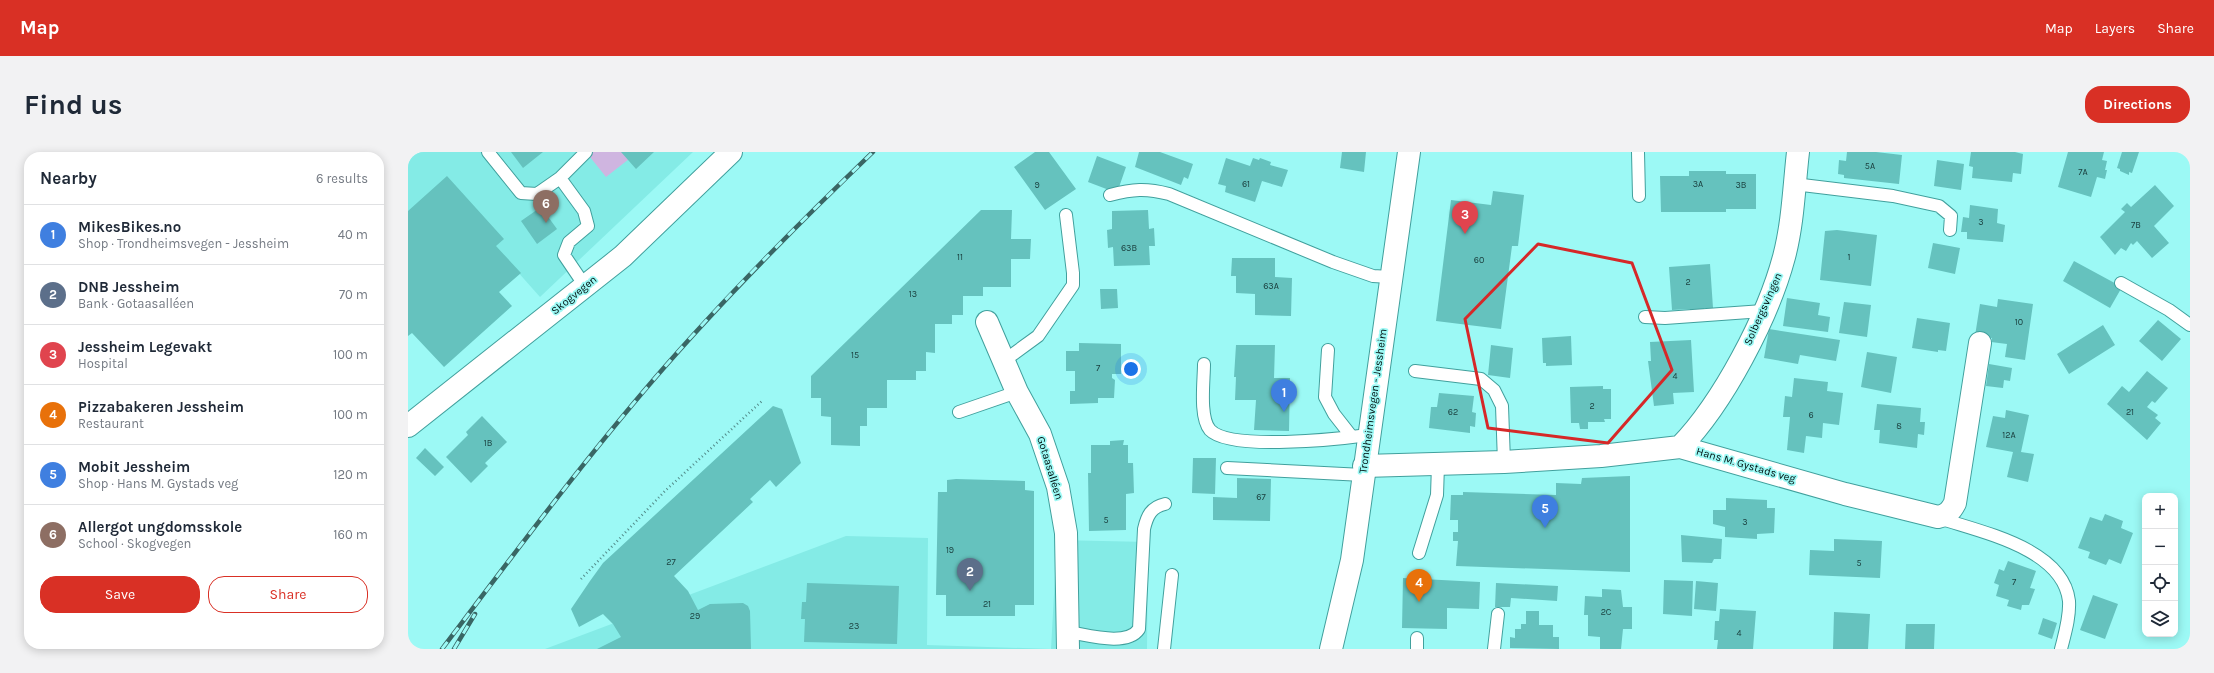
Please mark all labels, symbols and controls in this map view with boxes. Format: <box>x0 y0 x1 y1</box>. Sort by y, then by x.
text: Map <box>20 17 59 39</box>
text: Map <box>2045 20 2073 37</box>
text: Layers <box>2095 20 2135 37</box>
text: Share <box>2157 20 2194 37</box>
button: Directions <box>2085 86 2190 123</box>
text: Find us <box>24 88 123 121</box>
house number: 5A <box>1865 161 1875 171</box>
house number: 7A <box>2078 167 2088 177</box>
text: Nearby <box>40 168 97 188</box>
text: 6 results <box>316 171 368 186</box>
house number: 61 <box>1242 179 1250 189</box>
house number: 3A <box>1693 179 1703 189</box>
house number: 9 <box>1034 180 1040 190</box>
house number: 3B <box>1736 180 1746 190</box>
pin: 6 <box>533 190 559 223</box>
pin: 3 <box>1452 201 1478 234</box>
house number: 3 <box>1978 217 1984 227</box>
text: MikesBikes.no <box>78 218 181 236</box>
house number: 7B <box>2131 220 2141 230</box>
text: 1 <box>51 227 55 242</box>
text: 40 m <box>338 227 368 242</box>
text: Shop · Trondheimsvegen - Jessheim <box>78 236 289 251</box>
house number: 63B <box>1121 243 1137 253</box>
house number: 11 <box>957 252 963 262</box>
house number: 1 <box>1848 252 1851 262</box>
house number: 60 <box>1474 255 1484 265</box>
street label: Solbergsvingen <box>1741 271 1785 347</box>
street label: Skogvegen <box>549 273 599 317</box>
house number: 2 <box>1685 277 1691 287</box>
text: DNB Jessheim <box>78 278 179 296</box>
house number: 63A <box>1263 281 1279 291</box>
text: 2 <box>49 287 57 302</box>
text: 70 m <box>339 287 368 302</box>
house number: 13 <box>909 289 917 299</box>
text: Bank · Gotaasalléen <box>78 296 194 311</box>
house number: 10 <box>2015 317 2023 327</box>
street label: Trondheimsvegen - Jessheim <box>1356 328 1390 474</box>
text: Jessheim Legevakt <box>78 338 212 356</box>
text: 3 <box>49 347 57 362</box>
text: 100 m <box>333 347 368 362</box>
house number: 15 <box>851 350 859 360</box>
text: Hospital <box>78 356 128 371</box>
your location <box>1121 359 1141 379</box>
house number: 7 <box>1096 363 1101 373</box>
house number: 4 <box>1672 371 1678 381</box>
pin: 1 <box>1271 379 1297 412</box>
text: Pizzabakeren Jessheim <box>78 398 244 416</box>
house number: 2 <box>1589 401 1595 411</box>
text: 4 <box>49 407 57 422</box>
text: 100 m <box>333 407 368 422</box>
house number: 62 <box>1448 407 1458 417</box>
house number: 21 <box>2126 407 2134 417</box>
house number: 6 <box>1808 410 1814 420</box>
text: Restaurant <box>78 416 144 431</box>
house number: 8 <box>1896 421 1902 431</box>
house number: 12A <box>2002 430 2016 440</box>
street label: Gotaasalléen <box>1034 435 1066 501</box>
house number: 1B <box>484 438 492 448</box>
street label: Hans M. Gystads veg <box>1695 445 1798 486</box>
text: Mobit Jessheim <box>78 458 190 476</box>
text: 5 <box>49 467 57 482</box>
text: 120 m <box>333 467 368 482</box>
text: Shop · Hans M. Gystads veg <box>78 476 238 491</box>
house number: 67 <box>1256 492 1266 502</box>
map controls <box>2142 493 2178 637</box>
button: + <box>2142 493 2178 529</box>
pin: 5 <box>1532 495 1558 528</box>
house number: 5 <box>1103 515 1109 525</box>
house number: 3 <box>1742 517 1748 527</box>
text: Allergot ungdomsskole <box>78 518 242 536</box>
text: 6 <box>49 527 57 542</box>
text: 160 m <box>333 527 368 542</box>
button: − <box>2142 529 2178 565</box>
text: School · Skogvegen <box>78 536 191 551</box>
house number: 19 <box>946 545 954 555</box>
house number: 27 <box>666 557 676 567</box>
pin: 2 <box>957 558 983 591</box>
house number: 5 <box>1856 558 1862 568</box>
button: locate <box>2142 565 2178 601</box>
pin: 4 <box>1406 569 1432 602</box>
button: Save <box>40 576 200 613</box>
button: Share <box>208 576 368 613</box>
house number: 7 <box>2012 577 2017 587</box>
house number: 21 <box>983 599 991 609</box>
button: layers <box>2142 601 2178 637</box>
house number: 2C <box>1601 607 1612 617</box>
house number: 29 <box>690 611 700 621</box>
house number: 23 <box>849 621 859 631</box>
house number: 4 <box>1736 628 1742 638</box>

